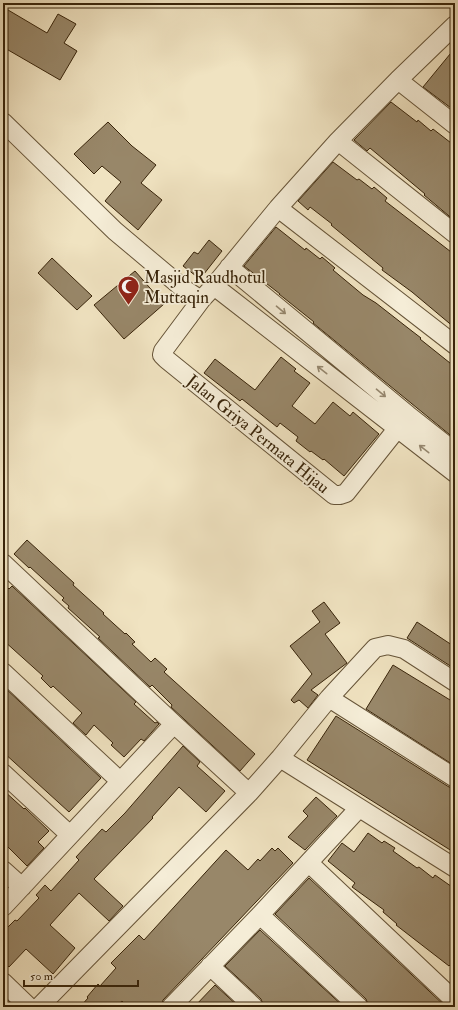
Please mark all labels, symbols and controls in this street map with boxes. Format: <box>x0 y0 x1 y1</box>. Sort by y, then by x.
place label: Masjid Raudhotul Muttaqin <box>144 267 266 308</box>
mosque icon: Masjid Raudhotul Muttaqin <box>115 274 141 307</box>
one-way arrow <box>275 305 286 314</box>
one-way arrow <box>316 365 327 374</box>
street label: Jalan Griya Permata Hijau <box>181 369 334 499</box>
one-way arrow <box>375 388 386 397</box>
one-way arrow <box>419 445 430 454</box>
scale bar <box>24 962 138 988</box>
text: 50 m <box>30 969 54 984</box>

